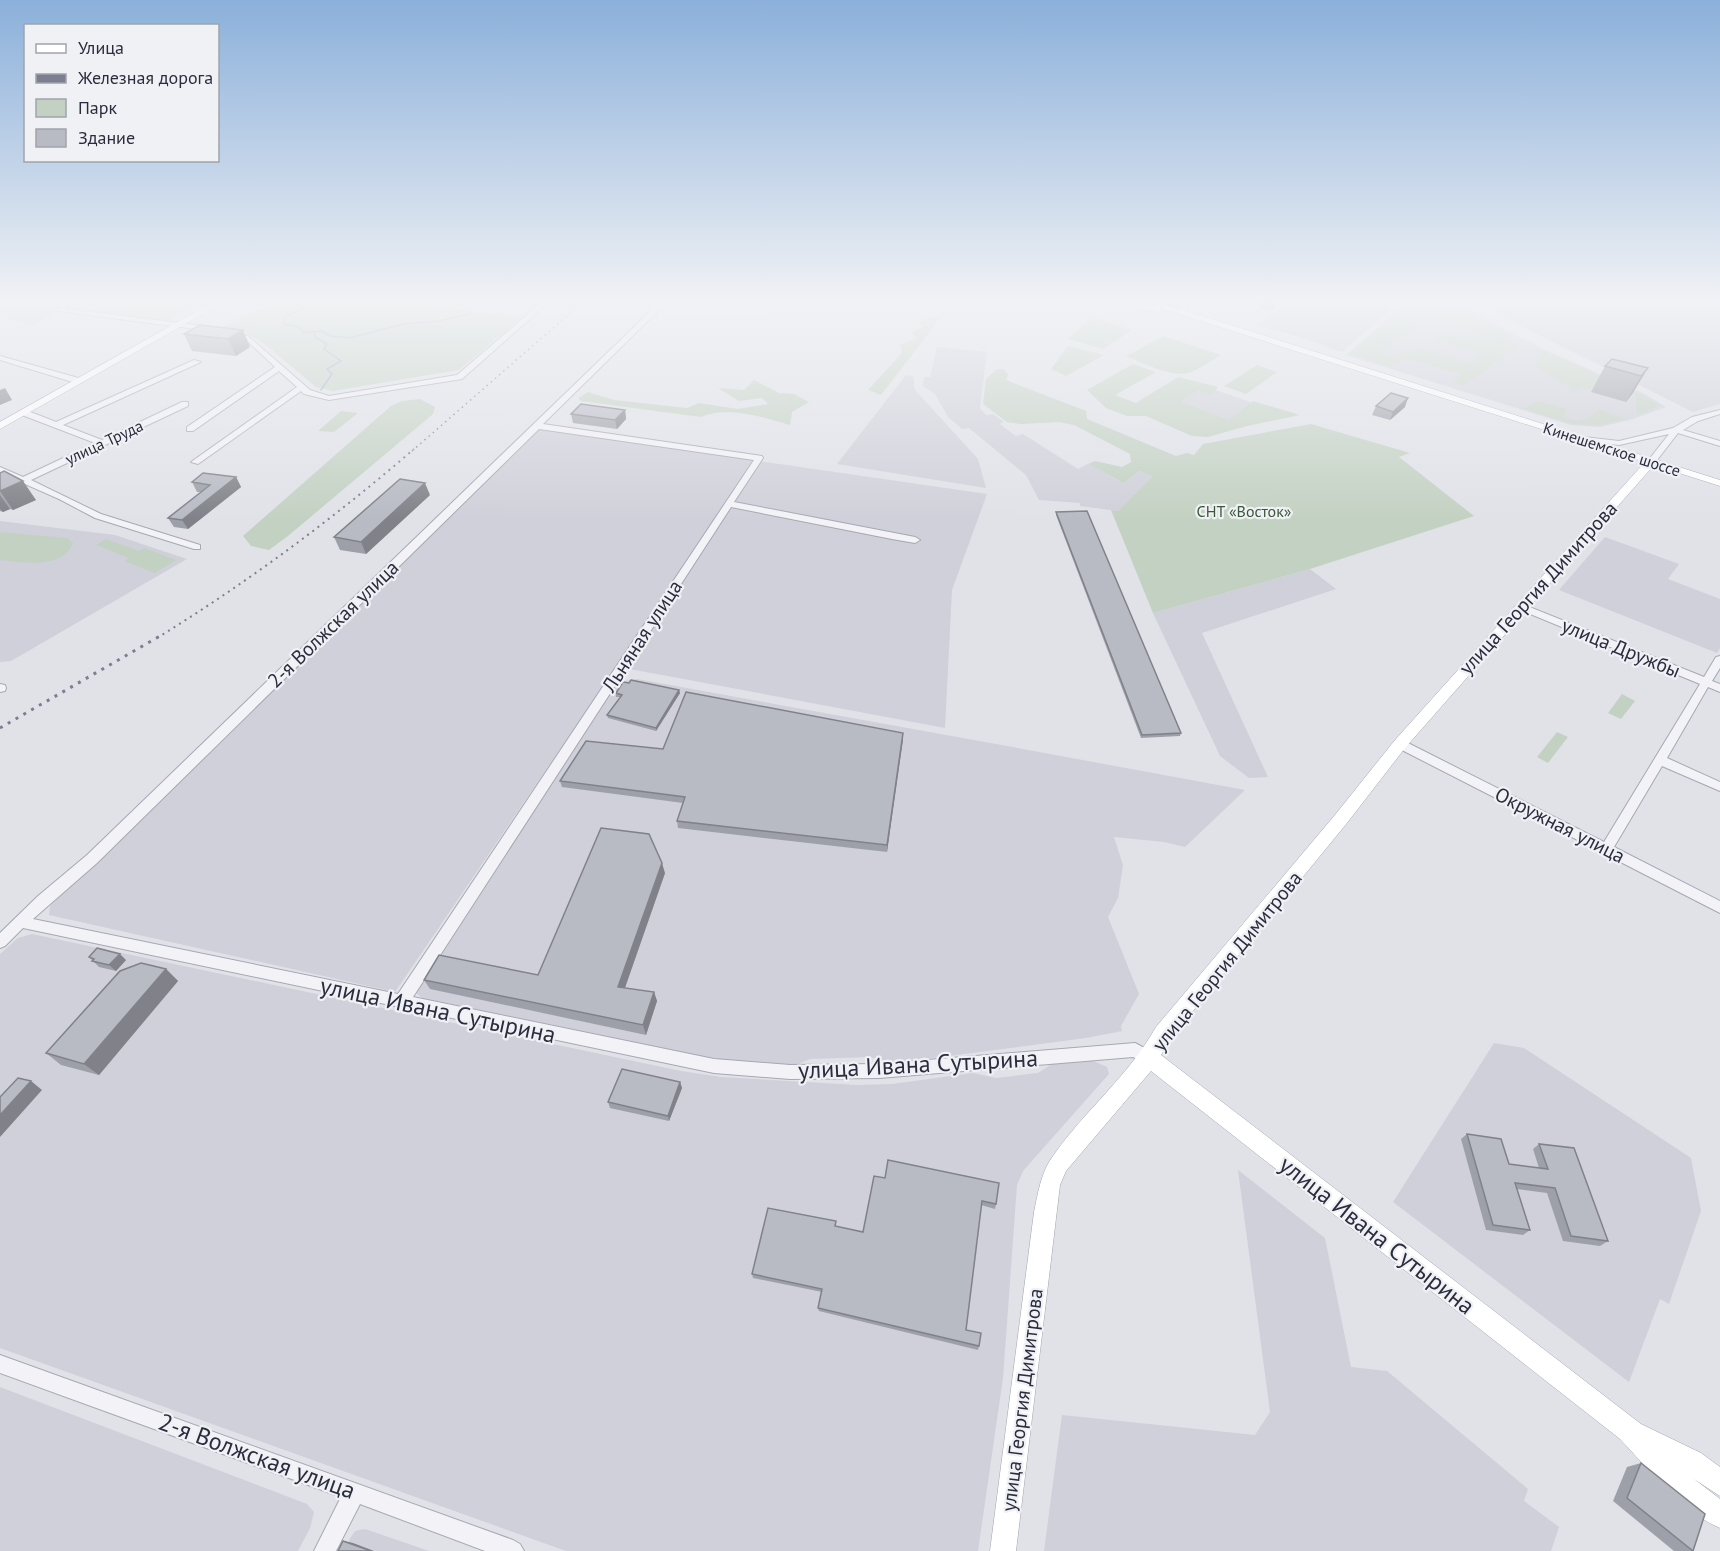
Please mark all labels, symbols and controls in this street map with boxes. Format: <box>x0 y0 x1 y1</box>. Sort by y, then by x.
legend <box>24 24 219 162</box>
text: Улица <box>78 36 124 59</box>
text: Железная дорога <box>77 66 213 89</box>
text: Парк <box>78 96 118 119</box>
text: Здание <box>78 126 135 149</box>
street label: улица Труда <box>62 415 146 469</box>
street label: Кинешемское шоссе <box>1541 417 1683 481</box>
street label: улица Георгия Димитрова <box>1453 496 1623 680</box>
park label: СНТ «Восток» <box>1197 501 1292 521</box>
street label: 2-я Волжская улица <box>262 555 404 693</box>
street label: Льняная улица <box>596 575 688 698</box>
street label: улица Дружбы <box>1558 612 1684 684</box>
street label: Окружная улица <box>1490 781 1630 869</box>
street label: улица Георгия Димитрова <box>1146 866 1308 1056</box>
street label: улица Ивана Сутырина <box>317 970 559 1050</box>
street label: улица Ивана Сутырина <box>797 1042 1039 1086</box>
street label: улица Ивана Сутырина <box>1273 1149 1481 1321</box>
street label: улица Георгия Димитрова <box>995 1287 1049 1513</box>
street label: 2-я Волжская улица <box>154 1406 360 1506</box>

